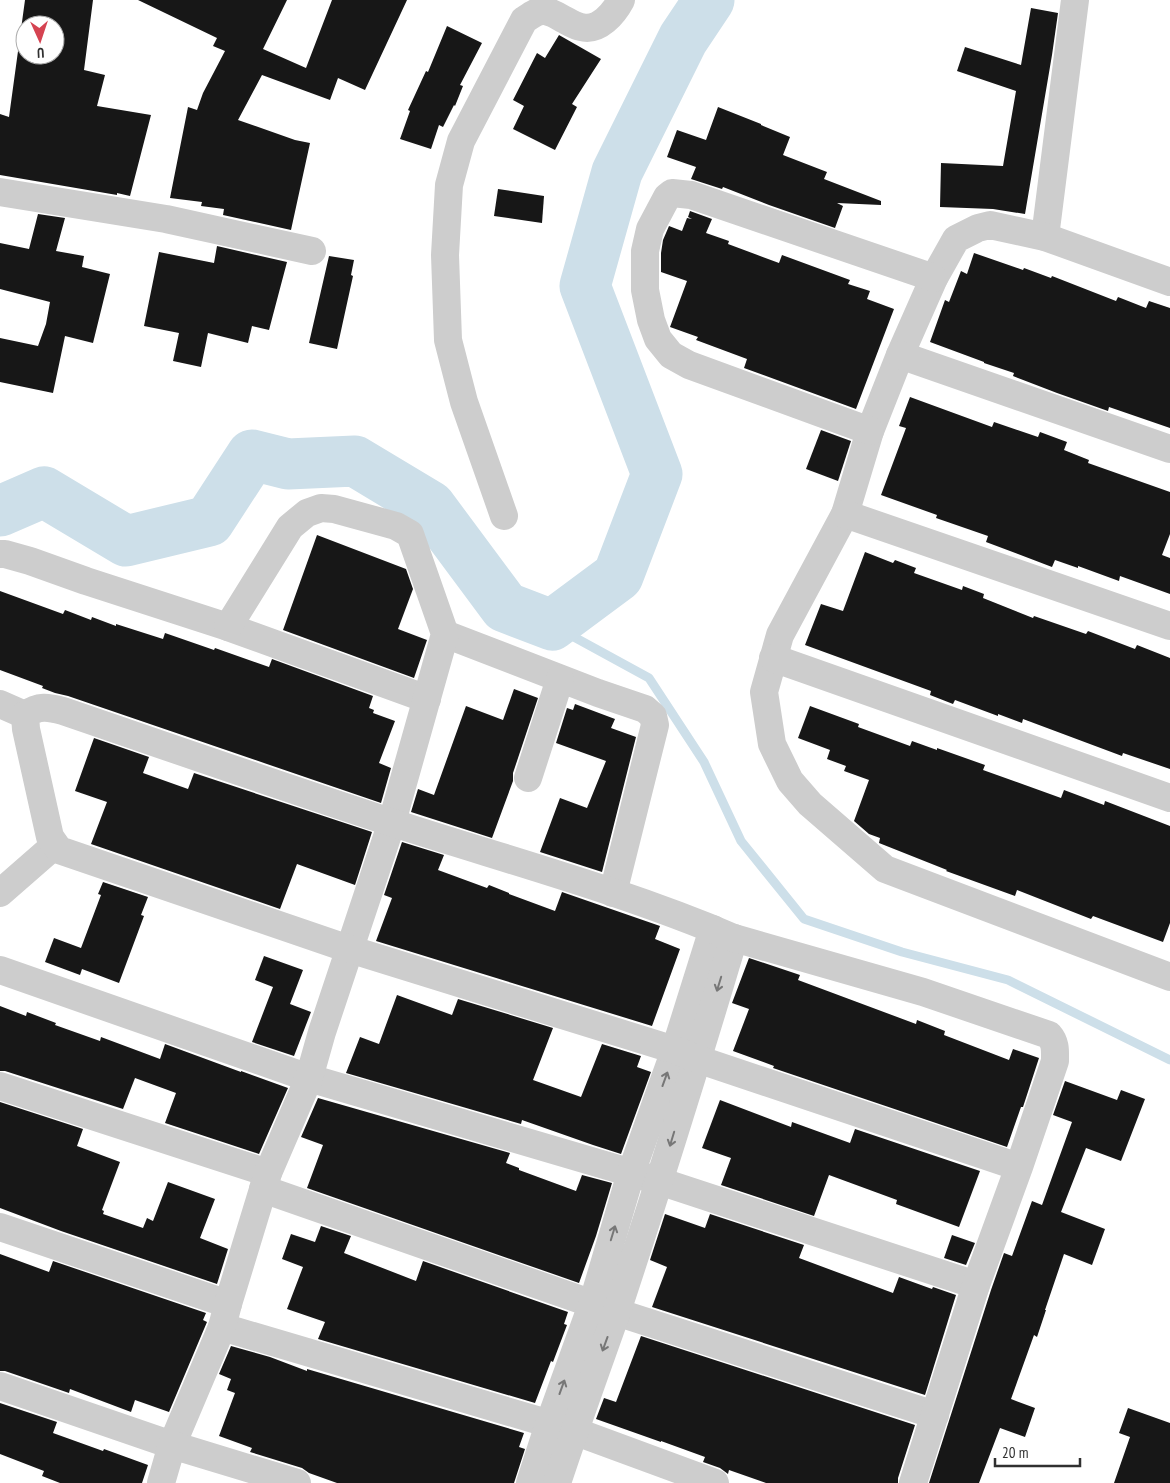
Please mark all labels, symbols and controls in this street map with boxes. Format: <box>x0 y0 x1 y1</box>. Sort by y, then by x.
north arrow <box>15 15 65 65</box>
text: U <box>37 44 45 62</box>
one-way arrow <box>714 976 724 992</box>
one-way arrow <box>661 1072 670 1087</box>
one-way arrow <box>666 1131 676 1147</box>
one-way arrow <box>609 1225 619 1241</box>
one-way arrow <box>600 1336 609 1351</box>
one-way arrow <box>558 1380 567 1395</box>
scale bar <box>995 1436 1080 1468</box>
text: 20 m <box>1002 1443 1028 1462</box>

